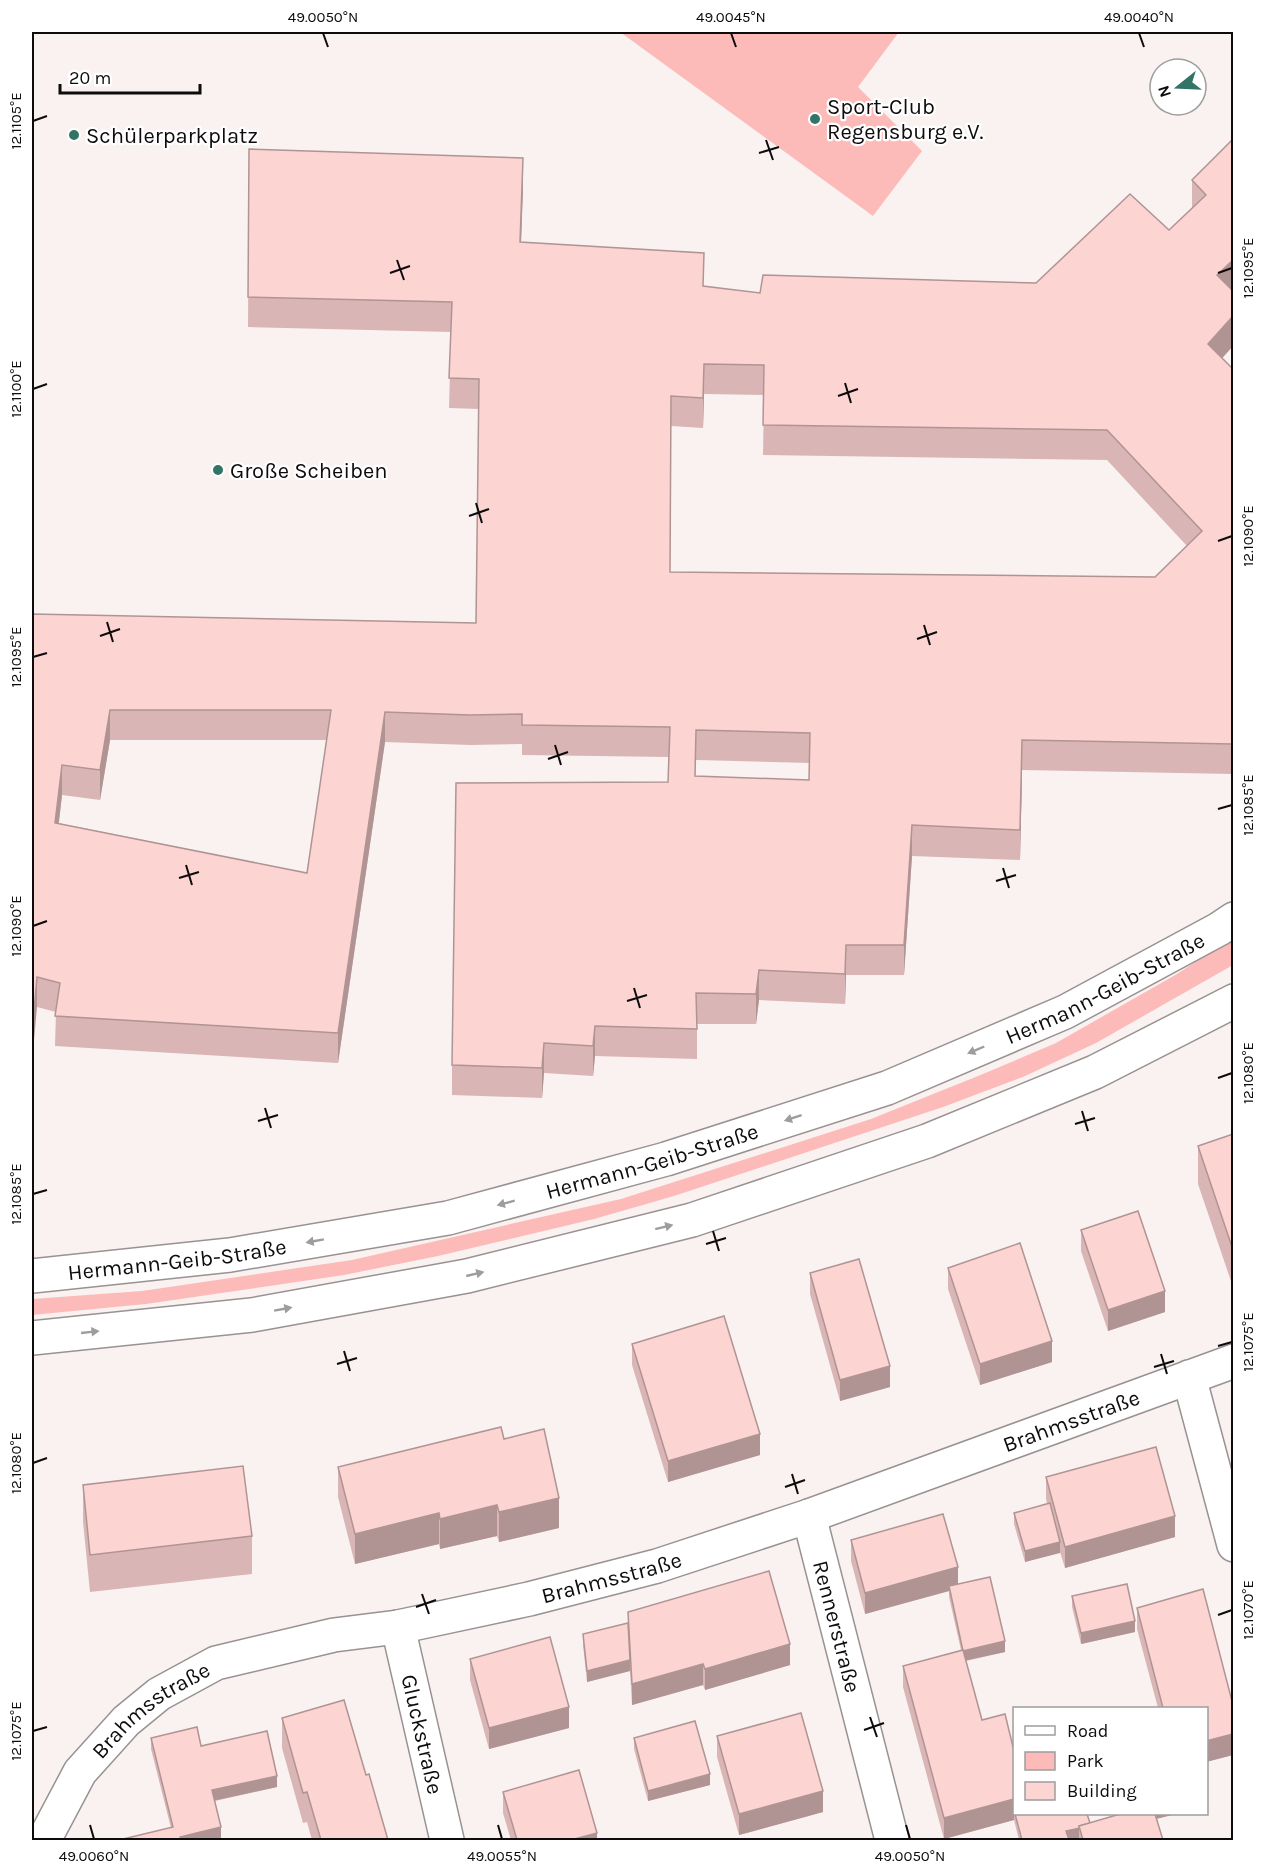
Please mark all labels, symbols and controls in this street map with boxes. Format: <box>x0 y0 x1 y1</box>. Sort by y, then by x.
text: 49.0050°N <box>288 8 358 26</box>
text: 49.0045°N <box>696 8 766 26</box>
text: 49.0040°N <box>1104 8 1174 26</box>
scale bar <box>60 57 200 95</box>
north arrow <box>1148 57 1208 117</box>
text: 20 m <box>69 67 111 89</box>
text: N <box>1153 83 1175 100</box>
text: 12.1105°E <box>7 92 25 150</box>
place label: Sport-Club Regensburg e.V. <box>827 94 984 145</box>
marker: Sport-Club Regensburg e.V. <box>808 112 822 126</box>
place label: Schülerparkplatz <box>86 123 258 149</box>
marker: Schülerparkplatz <box>67 128 81 142</box>
text: 12.1095°E <box>1239 238 1257 298</box>
text: 12.1100°E <box>7 360 25 418</box>
place label: Große Scheiben <box>230 458 388 484</box>
marker: Große Scheiben <box>211 463 225 477</box>
text: 12.1090°E <box>1239 505 1257 567</box>
text: 12.1095°E <box>7 627 25 687</box>
text: 12.1085°E <box>1239 774 1257 836</box>
text: 12.1090°E <box>7 895 25 957</box>
street label: Hermann-Geib-Straße <box>1002 927 1209 1050</box>
text: 12.1080°E <box>1239 1042 1257 1104</box>
one-way arrow <box>966 1045 984 1055</box>
one-way arrow <box>784 1114 802 1123</box>
street label: Hermann-Geib-Straße <box>543 1118 762 1205</box>
text: 12.1085°E <box>7 1163 25 1225</box>
one-way arrow <box>496 1198 515 1208</box>
one-way arrow <box>655 1222 674 1232</box>
street label: Hermann-Geib-Straße <box>66 1234 289 1286</box>
one-way arrow <box>305 1236 324 1245</box>
one-way arrow <box>466 1268 484 1278</box>
one-way arrow <box>274 1304 293 1313</box>
text: 12.1075°E <box>1239 1312 1257 1372</box>
one-way arrow <box>80 1327 99 1337</box>
street label: Brahmsstraße <box>999 1384 1143 1458</box>
text: 12.1080°E <box>7 1432 25 1494</box>
street label: Brahmsstraße <box>539 1547 685 1609</box>
street label: Rennerstraße <box>807 1558 866 1695</box>
text: 12.1070°E <box>1239 1580 1257 1640</box>
street label: Brahmsstraße <box>87 1657 215 1764</box>
street label: Gluckstraße <box>395 1672 448 1797</box>
text: 12.1075°E <box>7 1701 25 1761</box>
legend <box>1013 1707 1208 1815</box>
text: Road <box>1067 1720 1108 1742</box>
text: Park <box>1067 1750 1104 1772</box>
text: Building <box>1067 1780 1137 1802</box>
text: 49.0060°N <box>59 1847 129 1865</box>
text: 49.0055°N <box>467 1847 537 1865</box>
text: 49.0050°N <box>875 1847 945 1865</box>

